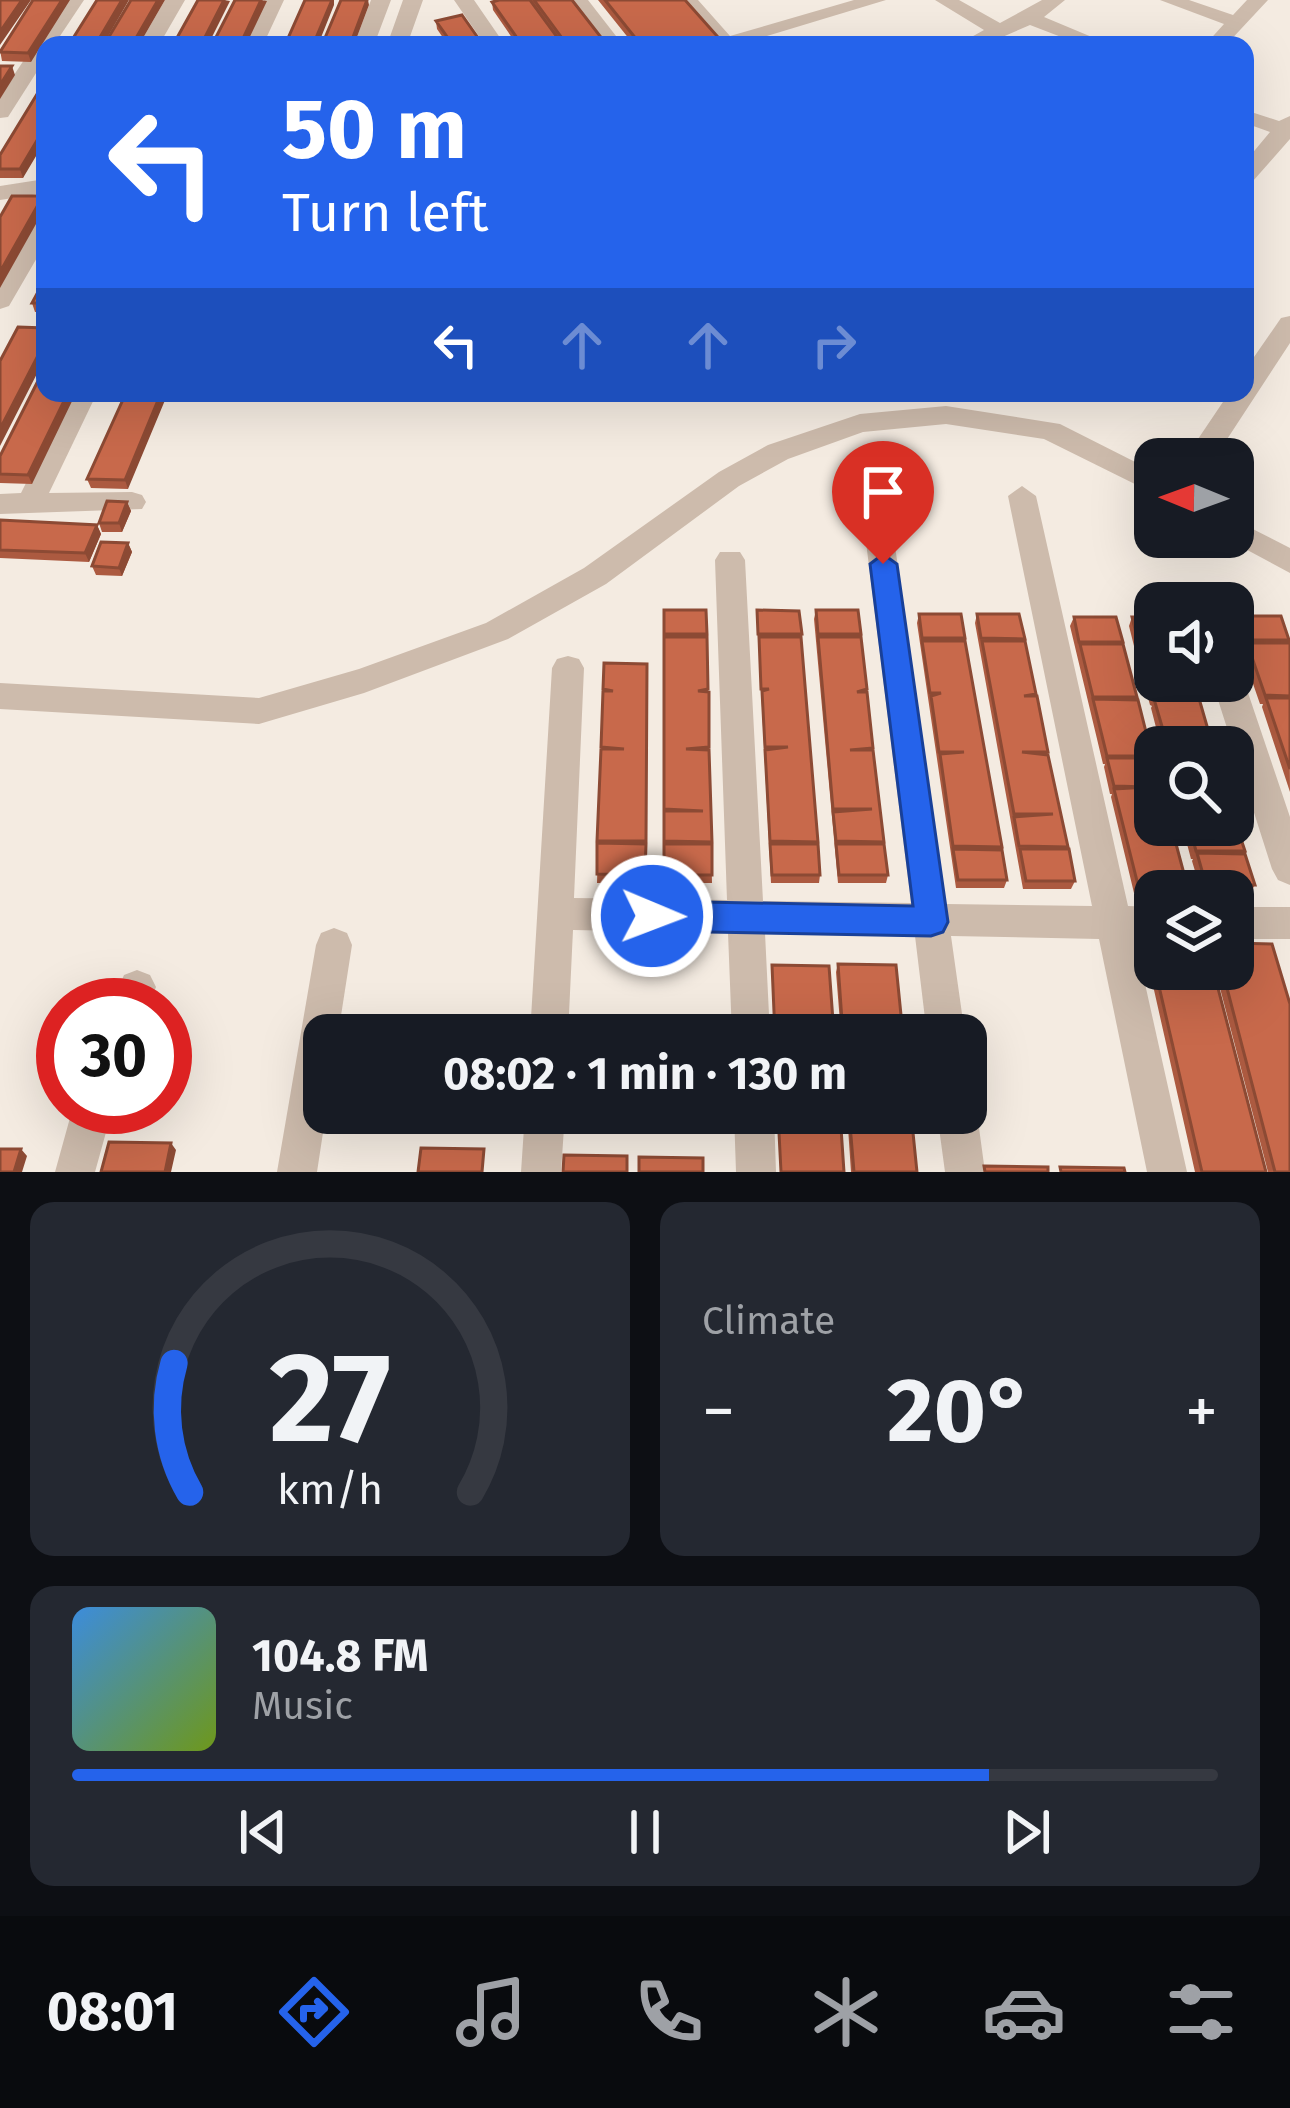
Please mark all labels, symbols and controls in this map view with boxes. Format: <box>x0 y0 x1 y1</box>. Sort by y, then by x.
text: 50 m <box>282 79 467 180</box>
icon: left <box>84 84 240 240</box>
text: Turn left <box>282 181 489 245</box>
icon: left <box>423 312 489 378</box>
icon: ahead <box>549 312 615 378</box>
icon: ahead <box>675 312 741 378</box>
icon: right <box>801 312 867 378</box>
north arrow <box>1134 438 1254 558</box>
map controls <box>1134 438 1254 990</box>
pin <box>832 441 934 564</box>
icon: arrive <box>850 459 916 525</box>
button: sound <box>1134 582 1254 702</box>
button: search <box>1134 726 1254 846</box>
position arrow <box>589 853 715 979</box>
button: layers <box>1134 870 1254 990</box>
speed limit sign: 30 <box>36 978 192 1134</box>
text: 08:02 · 1 min · 130 m <box>443 1047 847 1101</box>
text: Climate <box>702 1298 835 1344</box>
text: 27 <box>269 1324 391 1474</box>
text: 20° <box>887 1357 1033 1465</box>
text: − <box>702 1372 735 1451</box>
text: + <box>1185 1372 1218 1451</box>
text: km/h <box>277 1464 383 1515</box>
text: 104.8 FM <box>252 1629 428 1683</box>
text: Music <box>252 1683 353 1729</box>
icon: previous <box>230 1799 296 1865</box>
icon: pause <box>612 1799 678 1865</box>
icon: next <box>994 1799 1060 1865</box>
icon: directions <box>272 1970 356 2054</box>
icon: music <box>449 1970 533 2054</box>
icon: phone <box>627 1970 711 2054</box>
icon: climate <box>804 1970 888 2054</box>
icon: car <box>982 1970 1066 2054</box>
icon: filters <box>1159 1970 1243 2054</box>
text: 08:01 <box>47 1980 178 2044</box>

